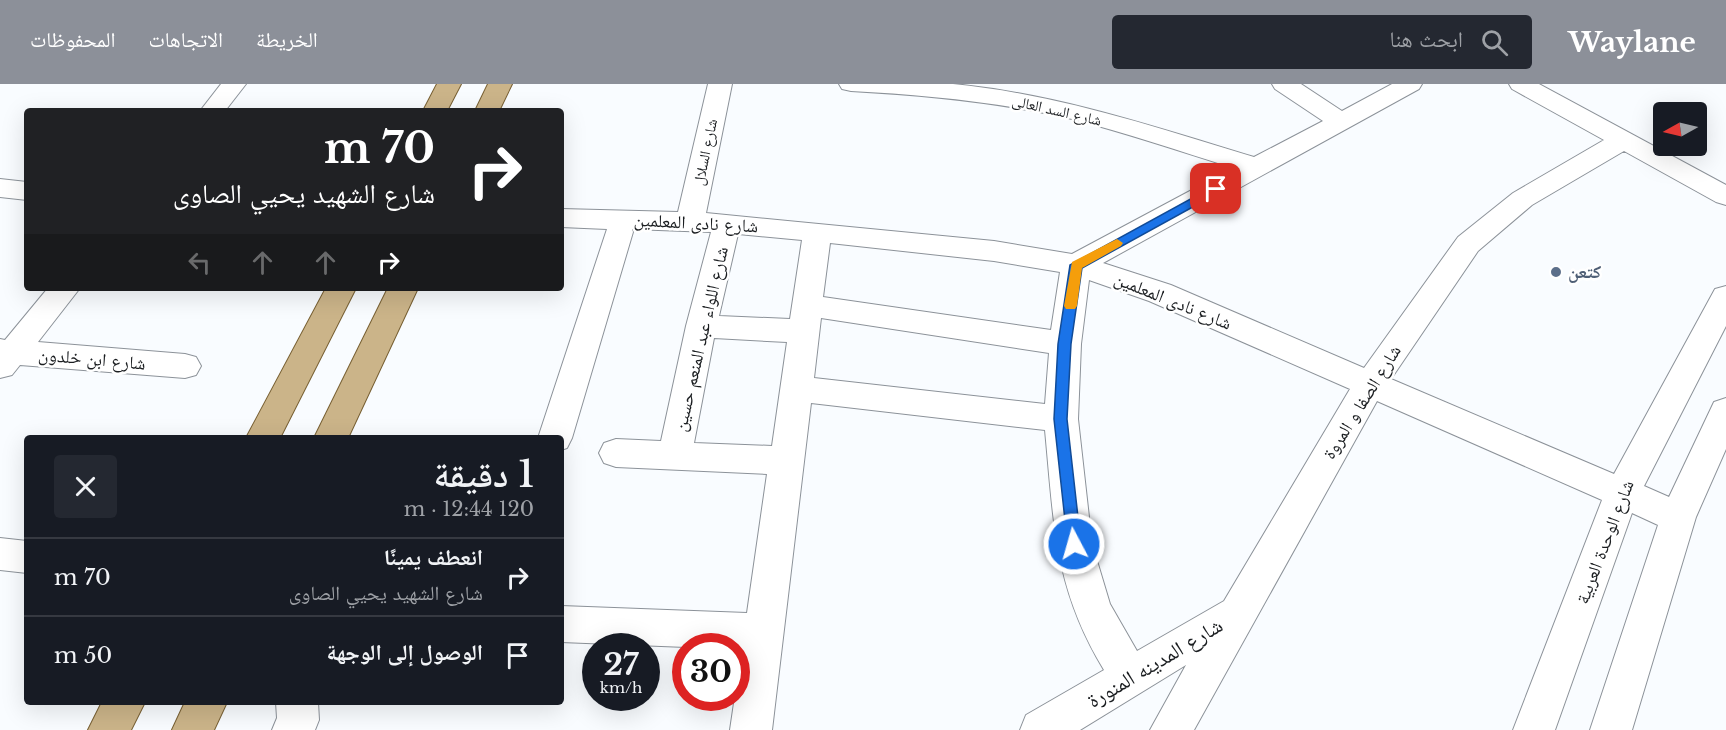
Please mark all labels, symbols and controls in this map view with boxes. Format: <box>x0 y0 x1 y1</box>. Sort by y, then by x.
search box <box>1112 15 1532 69</box>
text: Waylane <box>1568 25 1696 60</box>
text: ابحث هنا <box>1390 26 1463 53</box>
icon: search <box>1478 26 1511 59</box>
text: المحفوظات <box>30 27 115 53</box>
text: الاتجاهات <box>148 27 223 53</box>
text: الخريطة <box>256 27 318 53</box>
street label: شارع السد العالى <box>1010 90 1104 131</box>
north arrow <box>1653 102 1707 156</box>
map controls <box>1653 102 1707 156</box>
street label: شارع السلال <box>689 117 722 187</box>
text: 70 m <box>324 122 435 174</box>
icon: right <box>456 132 534 210</box>
pin <box>1190 163 1241 214</box>
icon: arrive <box>1199 172 1232 205</box>
text: شارع الشهيد يحيي الصاوى <box>173 177 435 210</box>
street label: شارع نادى المعلمين <box>633 209 759 237</box>
street label: شارع اللواء عبد المنعم حسين <box>669 244 734 434</box>
icon: left <box>183 246 216 279</box>
icon: ahead <box>246 246 279 279</box>
icon: ahead <box>309 246 342 279</box>
icon: right <box>372 246 405 279</box>
place label: كتعن <box>1568 261 1601 283</box>
marker: كتعن <box>1549 265 1563 279</box>
street label: شارع نادى المعلمين <box>1111 267 1235 335</box>
street label: شارع الصفا و المروة <box>1318 341 1406 463</box>
street label: شارع ابن خلدون <box>37 343 147 375</box>
text: 1 دقيقة <box>434 452 534 497</box>
button: close <box>54 455 117 518</box>
street label: شارع الوحدة العربية <box>1571 477 1639 607</box>
text: 120 m · 12:44 <box>404 497 534 521</box>
position arrow <box>1042 512 1106 576</box>
text: انعطف يمينًا <box>384 544 483 571</box>
icon: right <box>501 561 534 594</box>
text: 70 m <box>54 564 111 591</box>
text: شارع الشهيد يحيي الصاوى <box>289 581 483 605</box>
street label: شارع المدينه المنورة <box>1082 612 1228 714</box>
speed limit sign: 30 <box>672 633 750 711</box>
text: الوصول إلى الوجهة <box>327 639 483 666</box>
icon: arrive <box>501 639 534 672</box>
text: 50 m <box>54 642 112 669</box>
text: 27 <box>603 646 639 683</box>
text: km/h <box>600 678 642 697</box>

